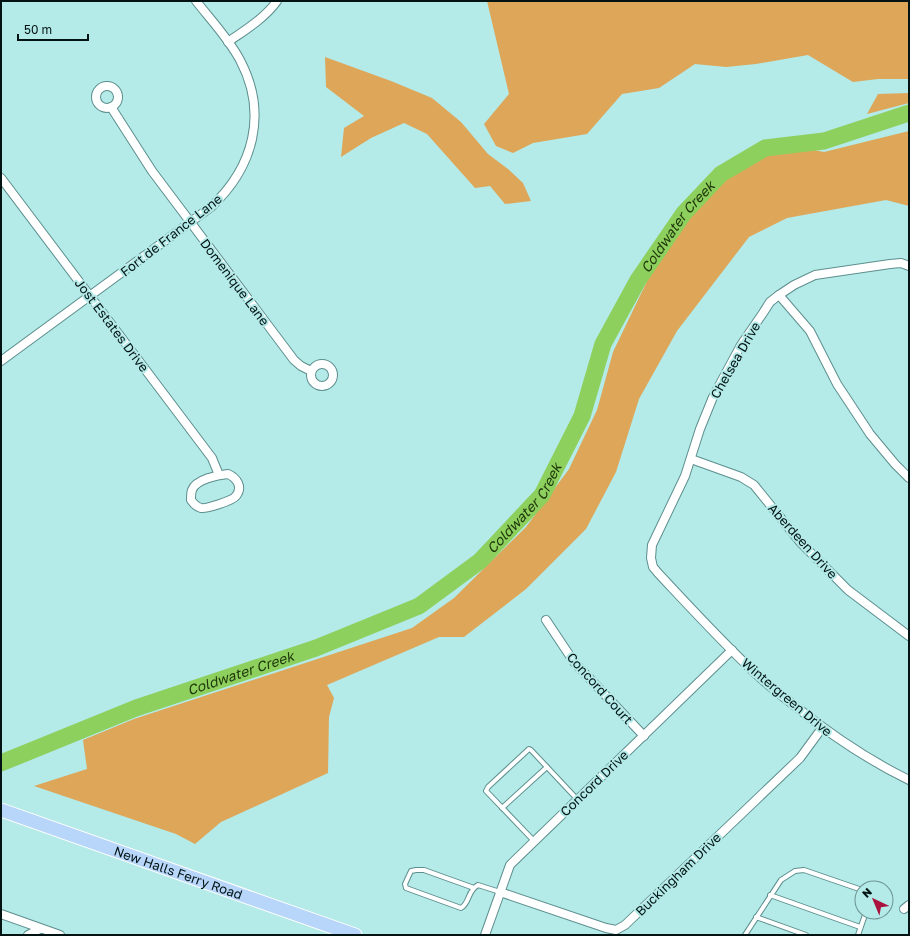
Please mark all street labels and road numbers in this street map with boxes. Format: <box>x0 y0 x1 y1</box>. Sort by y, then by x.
street label: Fort de France Lane <box>117 190 225 280</box>
street label: Domenique Lane <box>197 235 273 329</box>
street label: Jost Estates Drive <box>72 275 152 375</box>
street label: Chelsea Drive <box>707 319 763 401</box>
street label: Aberdeen Drive <box>765 500 841 582</box>
street label: Concord Court <box>564 649 636 727</box>
street label: Wintergreen Drive <box>739 655 835 739</box>
street label: Concord Drive <box>557 747 631 819</box>
street label: Buckingham Drive <box>632 829 724 919</box>
street label: New Halls Ferry Road <box>112 843 245 903</box>

